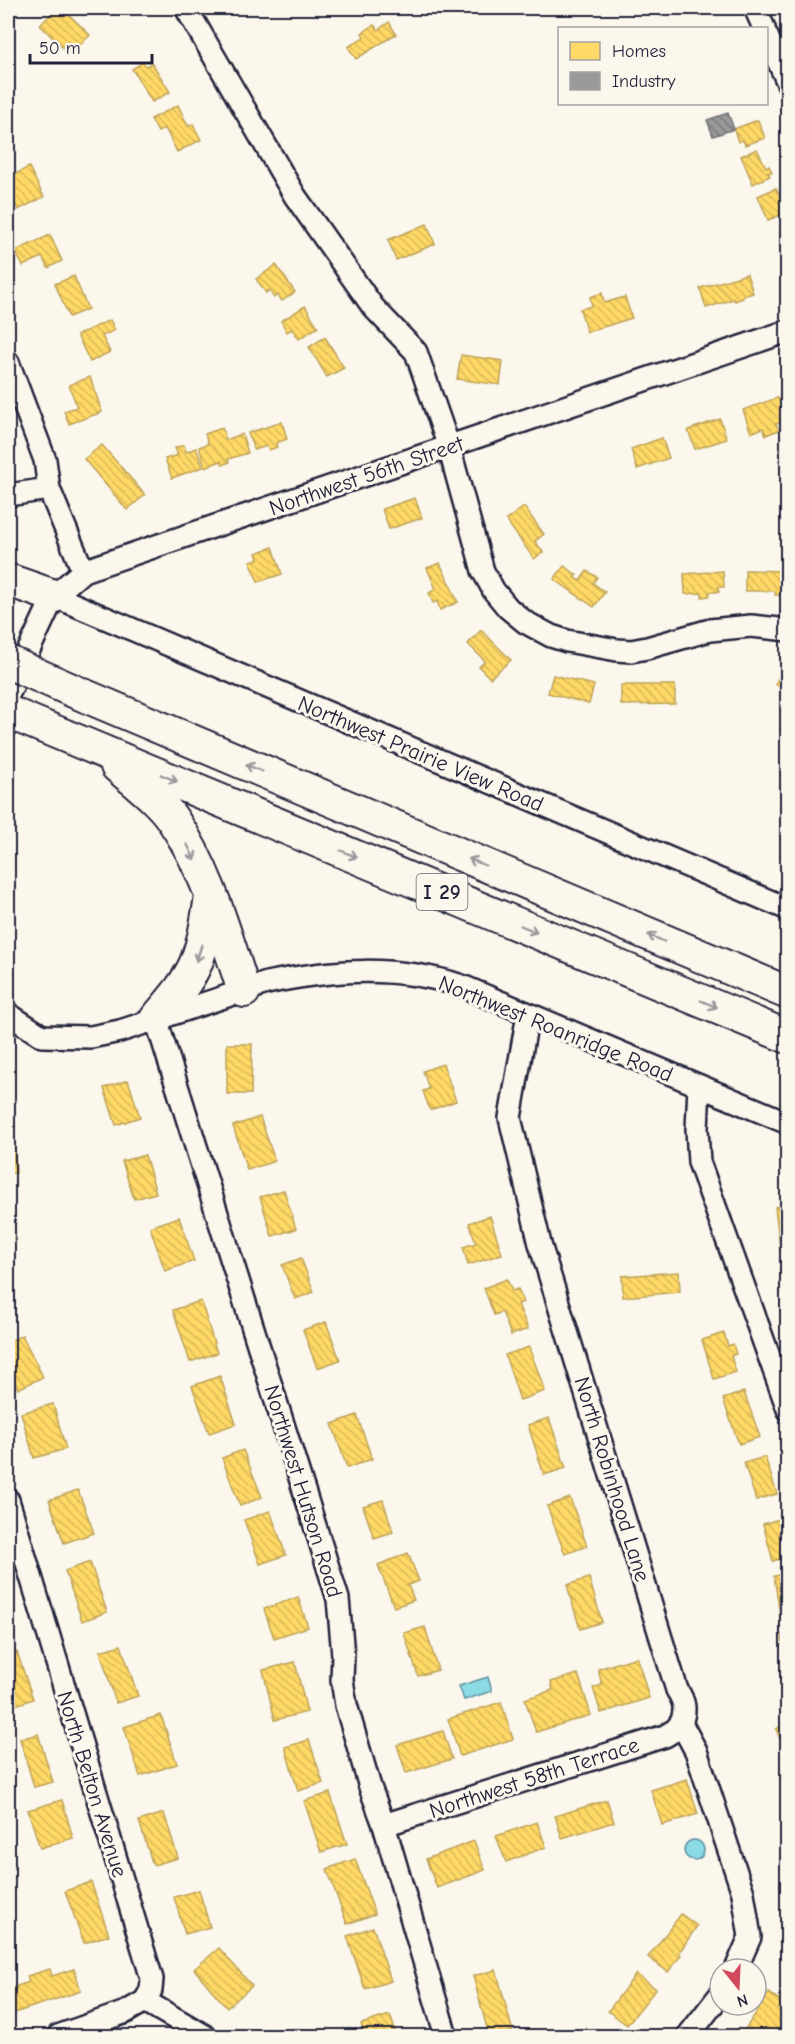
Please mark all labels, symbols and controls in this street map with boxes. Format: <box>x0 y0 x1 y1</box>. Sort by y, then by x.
scale bar <box>30 27 152 65</box>
legend <box>558 27 768 105</box>
text: 50 m <box>39 38 81 59</box>
text: Homes <box>612 41 666 62</box>
text: Industry <box>612 71 677 92</box>
street label: Northwest 56th Street <box>266 430 468 521</box>
street label: Northwest Prairie View Road <box>294 690 547 818</box>
one-way arrow <box>246 762 264 773</box>
one-way arrow <box>159 773 178 784</box>
one-way arrow <box>186 842 197 860</box>
one-way arrow <box>339 849 358 860</box>
one-way arrow <box>468 856 486 867</box>
road number: I 29 <box>416 874 468 910</box>
one-way arrow <box>519 924 537 935</box>
one-way arrow <box>648 932 666 943</box>
one-way arrow <box>192 943 203 962</box>
street label: Northwest Roanridge Road <box>435 970 677 1088</box>
one-way arrow <box>699 999 717 1010</box>
street label: North Robinhood Lane <box>568 1374 656 1585</box>
street label: Northwest Hutson Road <box>258 1382 348 1601</box>
street label: North Belton Avenue <box>51 1688 133 1881</box>
street label: Northwest 58th Terrace <box>426 1732 642 1824</box>
north arrow <box>708 1957 768 2017</box>
text: N <box>735 1990 750 2010</box>

